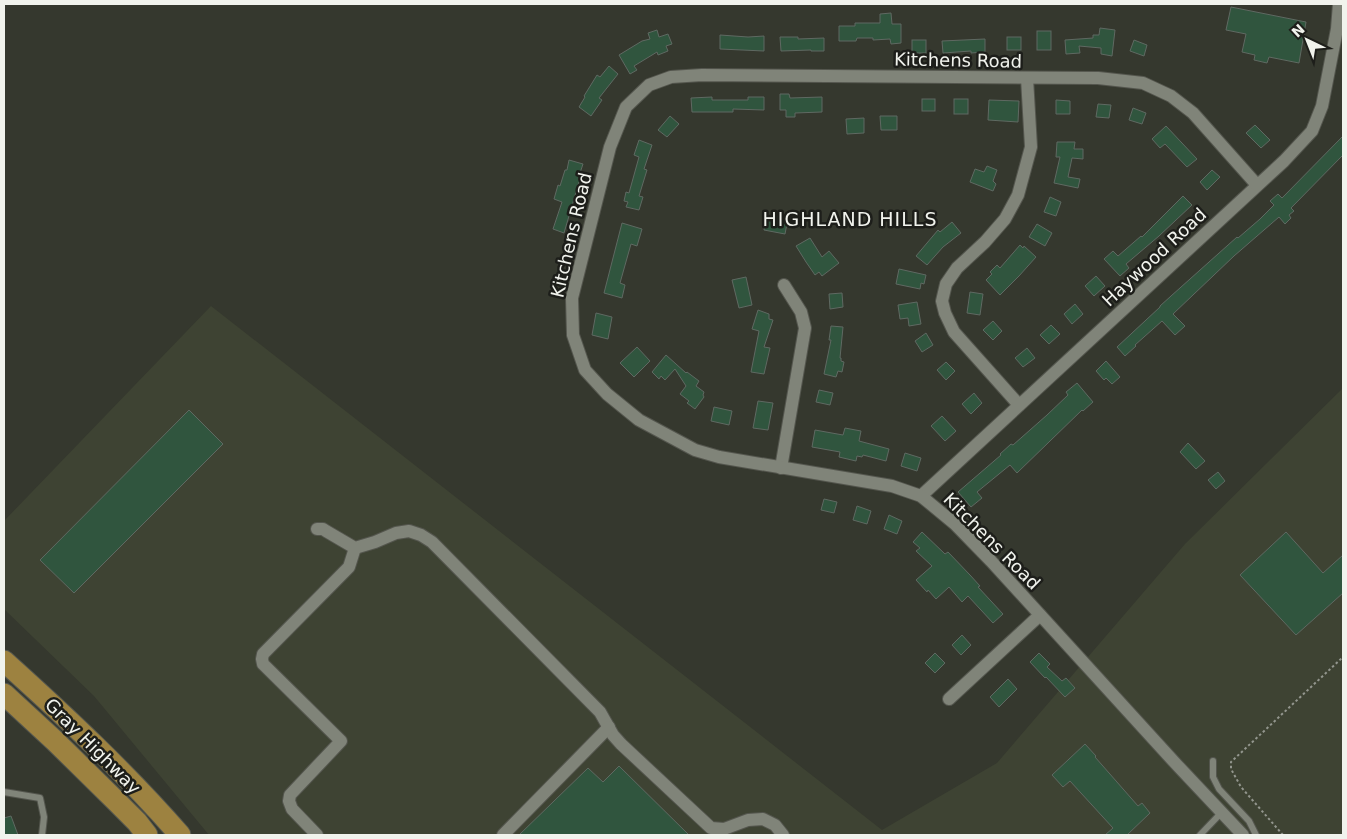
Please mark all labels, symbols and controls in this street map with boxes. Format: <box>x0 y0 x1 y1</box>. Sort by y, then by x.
north arrow <box>1282 15 1332 65</box>
text: N <box>1288 21 1308 40</box>
street label: Kitchens Road <box>894 48 1022 72</box>
street label: Kitchens Road <box>546 170 596 300</box>
street label: Haywood Road <box>1098 204 1210 310</box>
district label: HIGHLAND HILLS <box>763 208 937 230</box>
street label: Kitchens Road <box>939 488 1045 594</box>
street label: Gray Highway <box>41 694 145 798</box>

